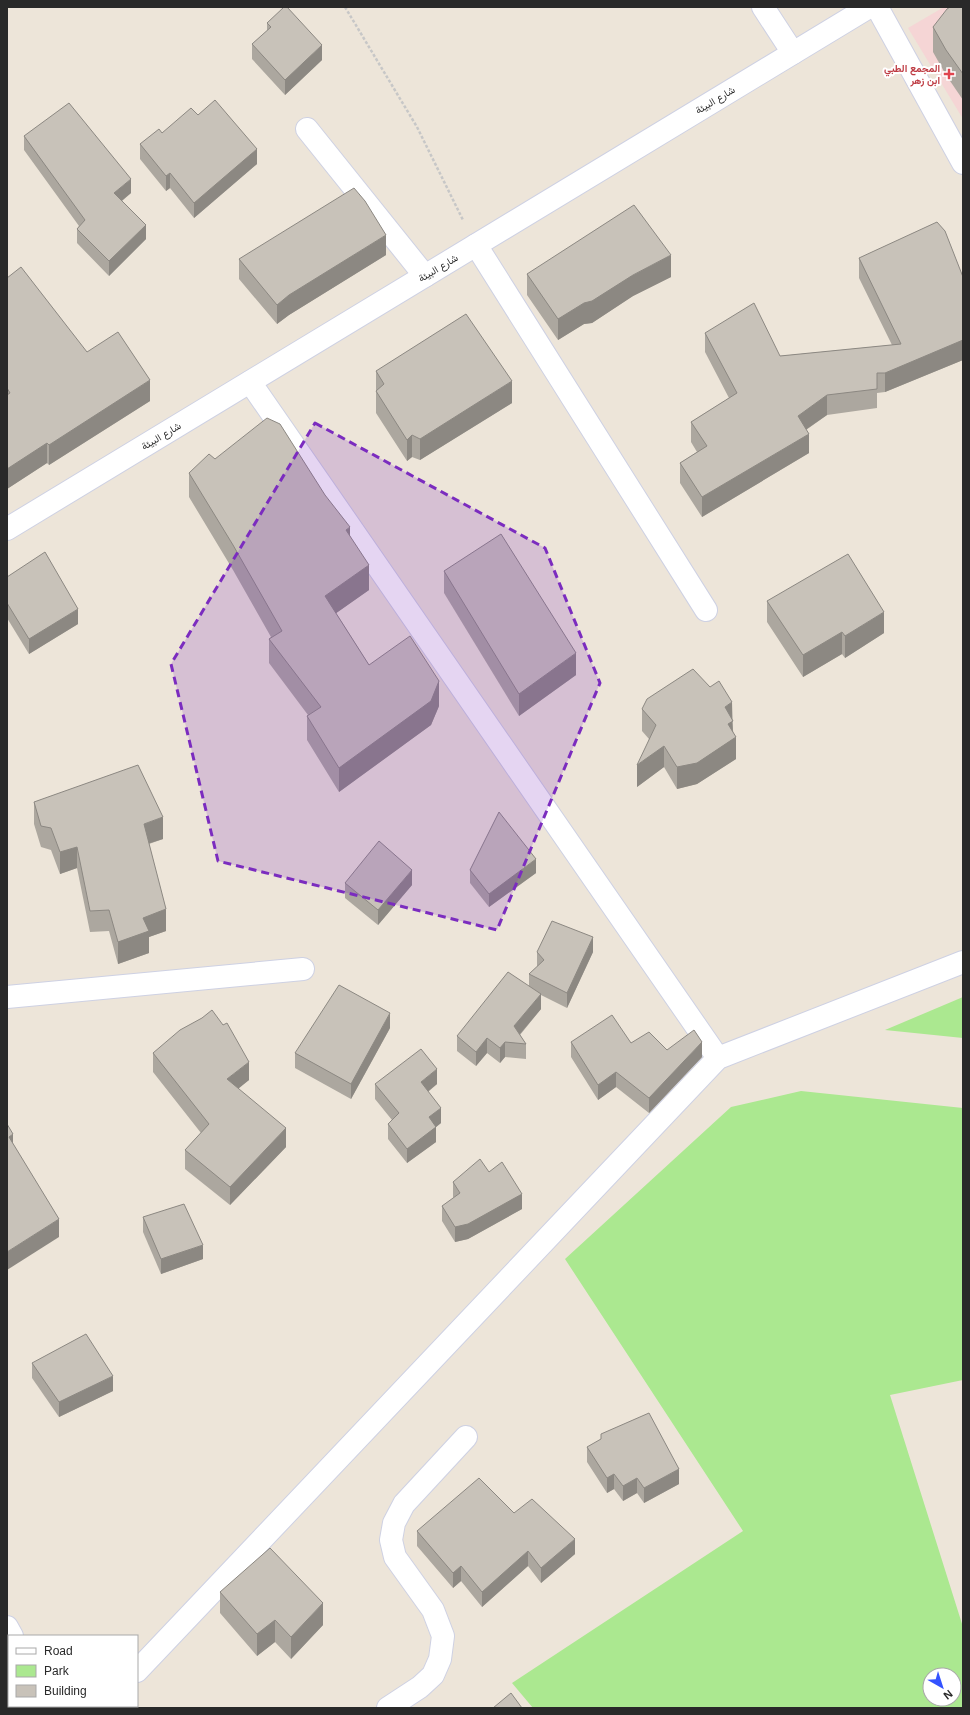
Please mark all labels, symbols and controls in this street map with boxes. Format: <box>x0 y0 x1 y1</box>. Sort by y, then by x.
place label: المجمع الطبي ابن زهر <box>884 63 940 87</box>
marker: المجمع الطبي ابن زهر <box>943 68 955 80</box>
street label: شارع البيئة <box>693 84 737 117</box>
street label: شارع البيئة <box>416 252 460 285</box>
street label: شارع البيئة <box>139 420 183 453</box>
legend <box>8 1635 138 1707</box>
text: Road <box>44 1644 73 1658</box>
text: Park <box>44 1664 70 1678</box>
north arrow <box>922 1667 962 1707</box>
text: Building <box>44 1684 87 1698</box>
text: N <box>941 1688 955 1702</box>

